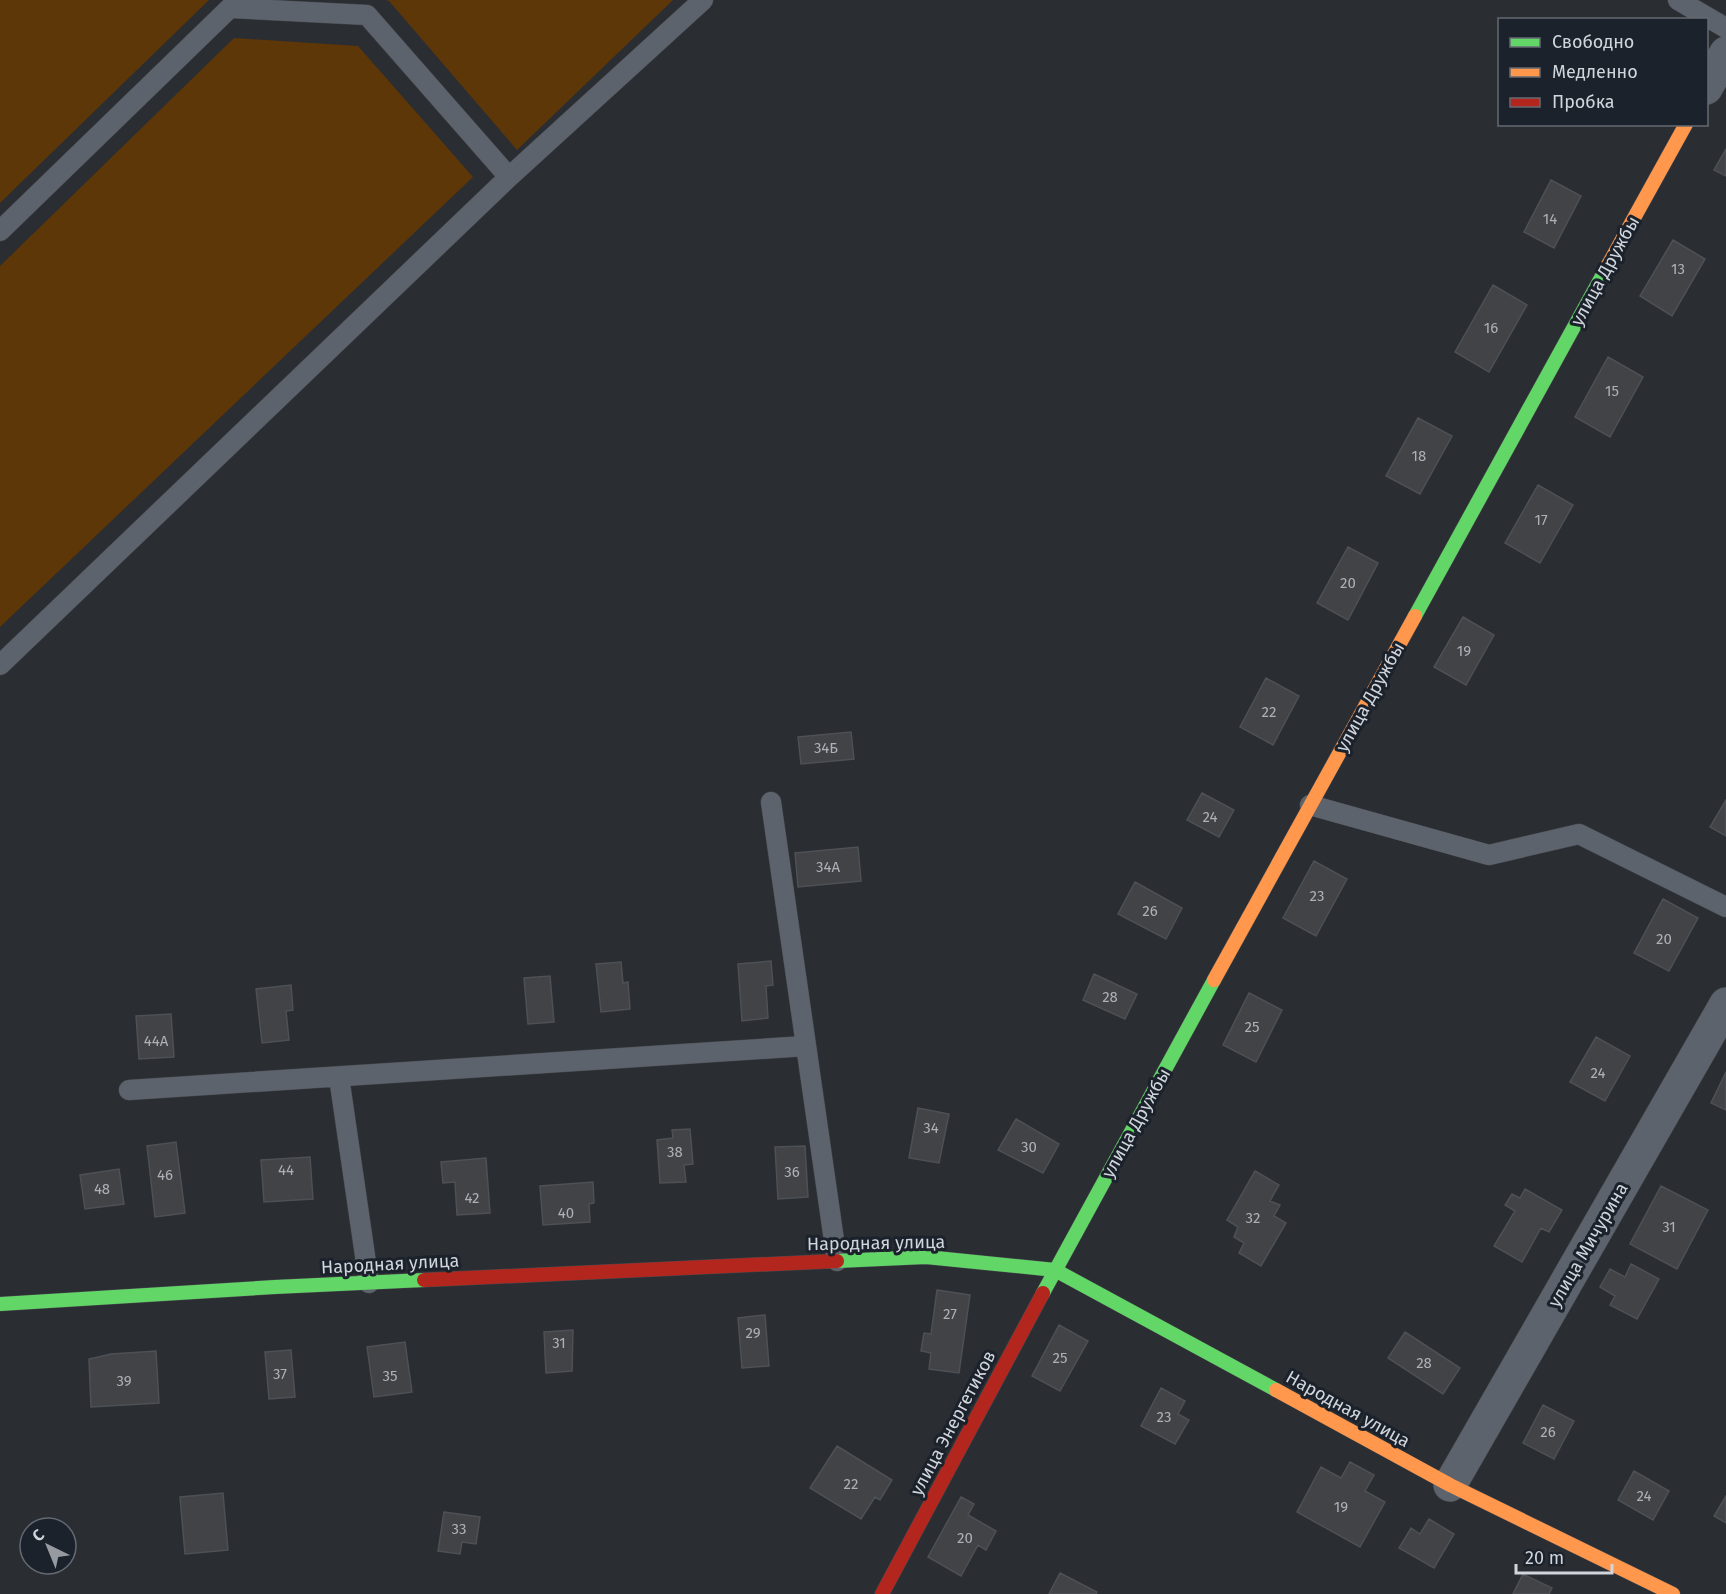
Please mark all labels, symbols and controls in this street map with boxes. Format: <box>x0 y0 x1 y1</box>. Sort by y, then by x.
legend <box>1498 18 1708 126</box>
text: Свободно <box>1552 31 1634 53</box>
text: Медленно <box>1552 61 1638 83</box>
text: Пробка <box>1552 91 1615 113</box>
house number: 14 <box>1543 210 1557 228</box>
street label: улица Дружбы <box>1566 212 1644 330</box>
house number: 13 <box>1671 260 1685 278</box>
house number: 16 <box>1484 319 1498 337</box>
house number: 15 <box>1605 382 1619 400</box>
house number: 18 <box>1412 447 1426 465</box>
house number: 17 <box>1534 511 1548 529</box>
house number: 20 <box>1340 574 1356 592</box>
street label: улица Дружбы <box>1331 638 1409 756</box>
house number: 19 <box>1457 642 1471 660</box>
house number: 22 <box>1262 703 1276 721</box>
house number: 34Б <box>814 739 838 757</box>
house number: 24 <box>1202 808 1218 826</box>
house number: 34А <box>816 858 840 876</box>
house number: 23 <box>1310 887 1324 905</box>
house number: 26 <box>1142 902 1158 920</box>
house number: 20 <box>1656 930 1672 948</box>
house number: 28 <box>1102 988 1118 1006</box>
house number: 25 <box>1245 1018 1259 1036</box>
house number: 44А <box>144 1032 169 1050</box>
street label: улица Дружбы <box>1097 1064 1175 1182</box>
house number: 24 <box>1590 1064 1606 1082</box>
house number: 34 <box>923 1119 939 1137</box>
house number: 30 <box>1021 1138 1037 1156</box>
house number: 38 <box>667 1143 683 1161</box>
house number: 44 <box>278 1161 294 1179</box>
house number: 36 <box>784 1163 800 1181</box>
house number: 46 <box>157 1166 173 1184</box>
street label: улица Мичурина <box>1543 1179 1633 1311</box>
house number: 48 <box>94 1180 110 1198</box>
house number: 42 <box>464 1189 480 1207</box>
house number: 40 <box>558 1204 574 1222</box>
house number: 32 <box>1246 1209 1260 1227</box>
house number: 31 <box>1662 1218 1676 1236</box>
street label: Народная улица <box>807 1231 945 1255</box>
street label: Народная улица <box>320 1249 460 1279</box>
house number: 27 <box>943 1305 957 1323</box>
house number: 29 <box>745 1324 761 1342</box>
house number: 31 <box>552 1334 566 1352</box>
street label: улица Энергетиков <box>905 1347 1001 1499</box>
house number: 25 <box>1053 1349 1067 1367</box>
house number: 28 <box>1416 1354 1432 1372</box>
house number: 37 <box>273 1365 287 1383</box>
street label: Народная улица <box>1282 1366 1414 1452</box>
house number: 35 <box>382 1367 398 1385</box>
house number: 39 <box>116 1372 132 1390</box>
house number: 23 <box>1157 1408 1171 1426</box>
house number: 26 <box>1540 1423 1556 1441</box>
house number: 22 <box>844 1475 858 1493</box>
house number: 24 <box>1636 1487 1652 1505</box>
house number: 19 <box>1334 1498 1348 1516</box>
north arrow <box>18 1516 78 1576</box>
house number: 33 <box>452 1520 466 1538</box>
text: С <box>28 1525 49 1545</box>
house number: 20 <box>957 1529 973 1547</box>
scale bar <box>1516 1537 1612 1575</box>
text: 20 m <box>1525 1547 1564 1569</box>

